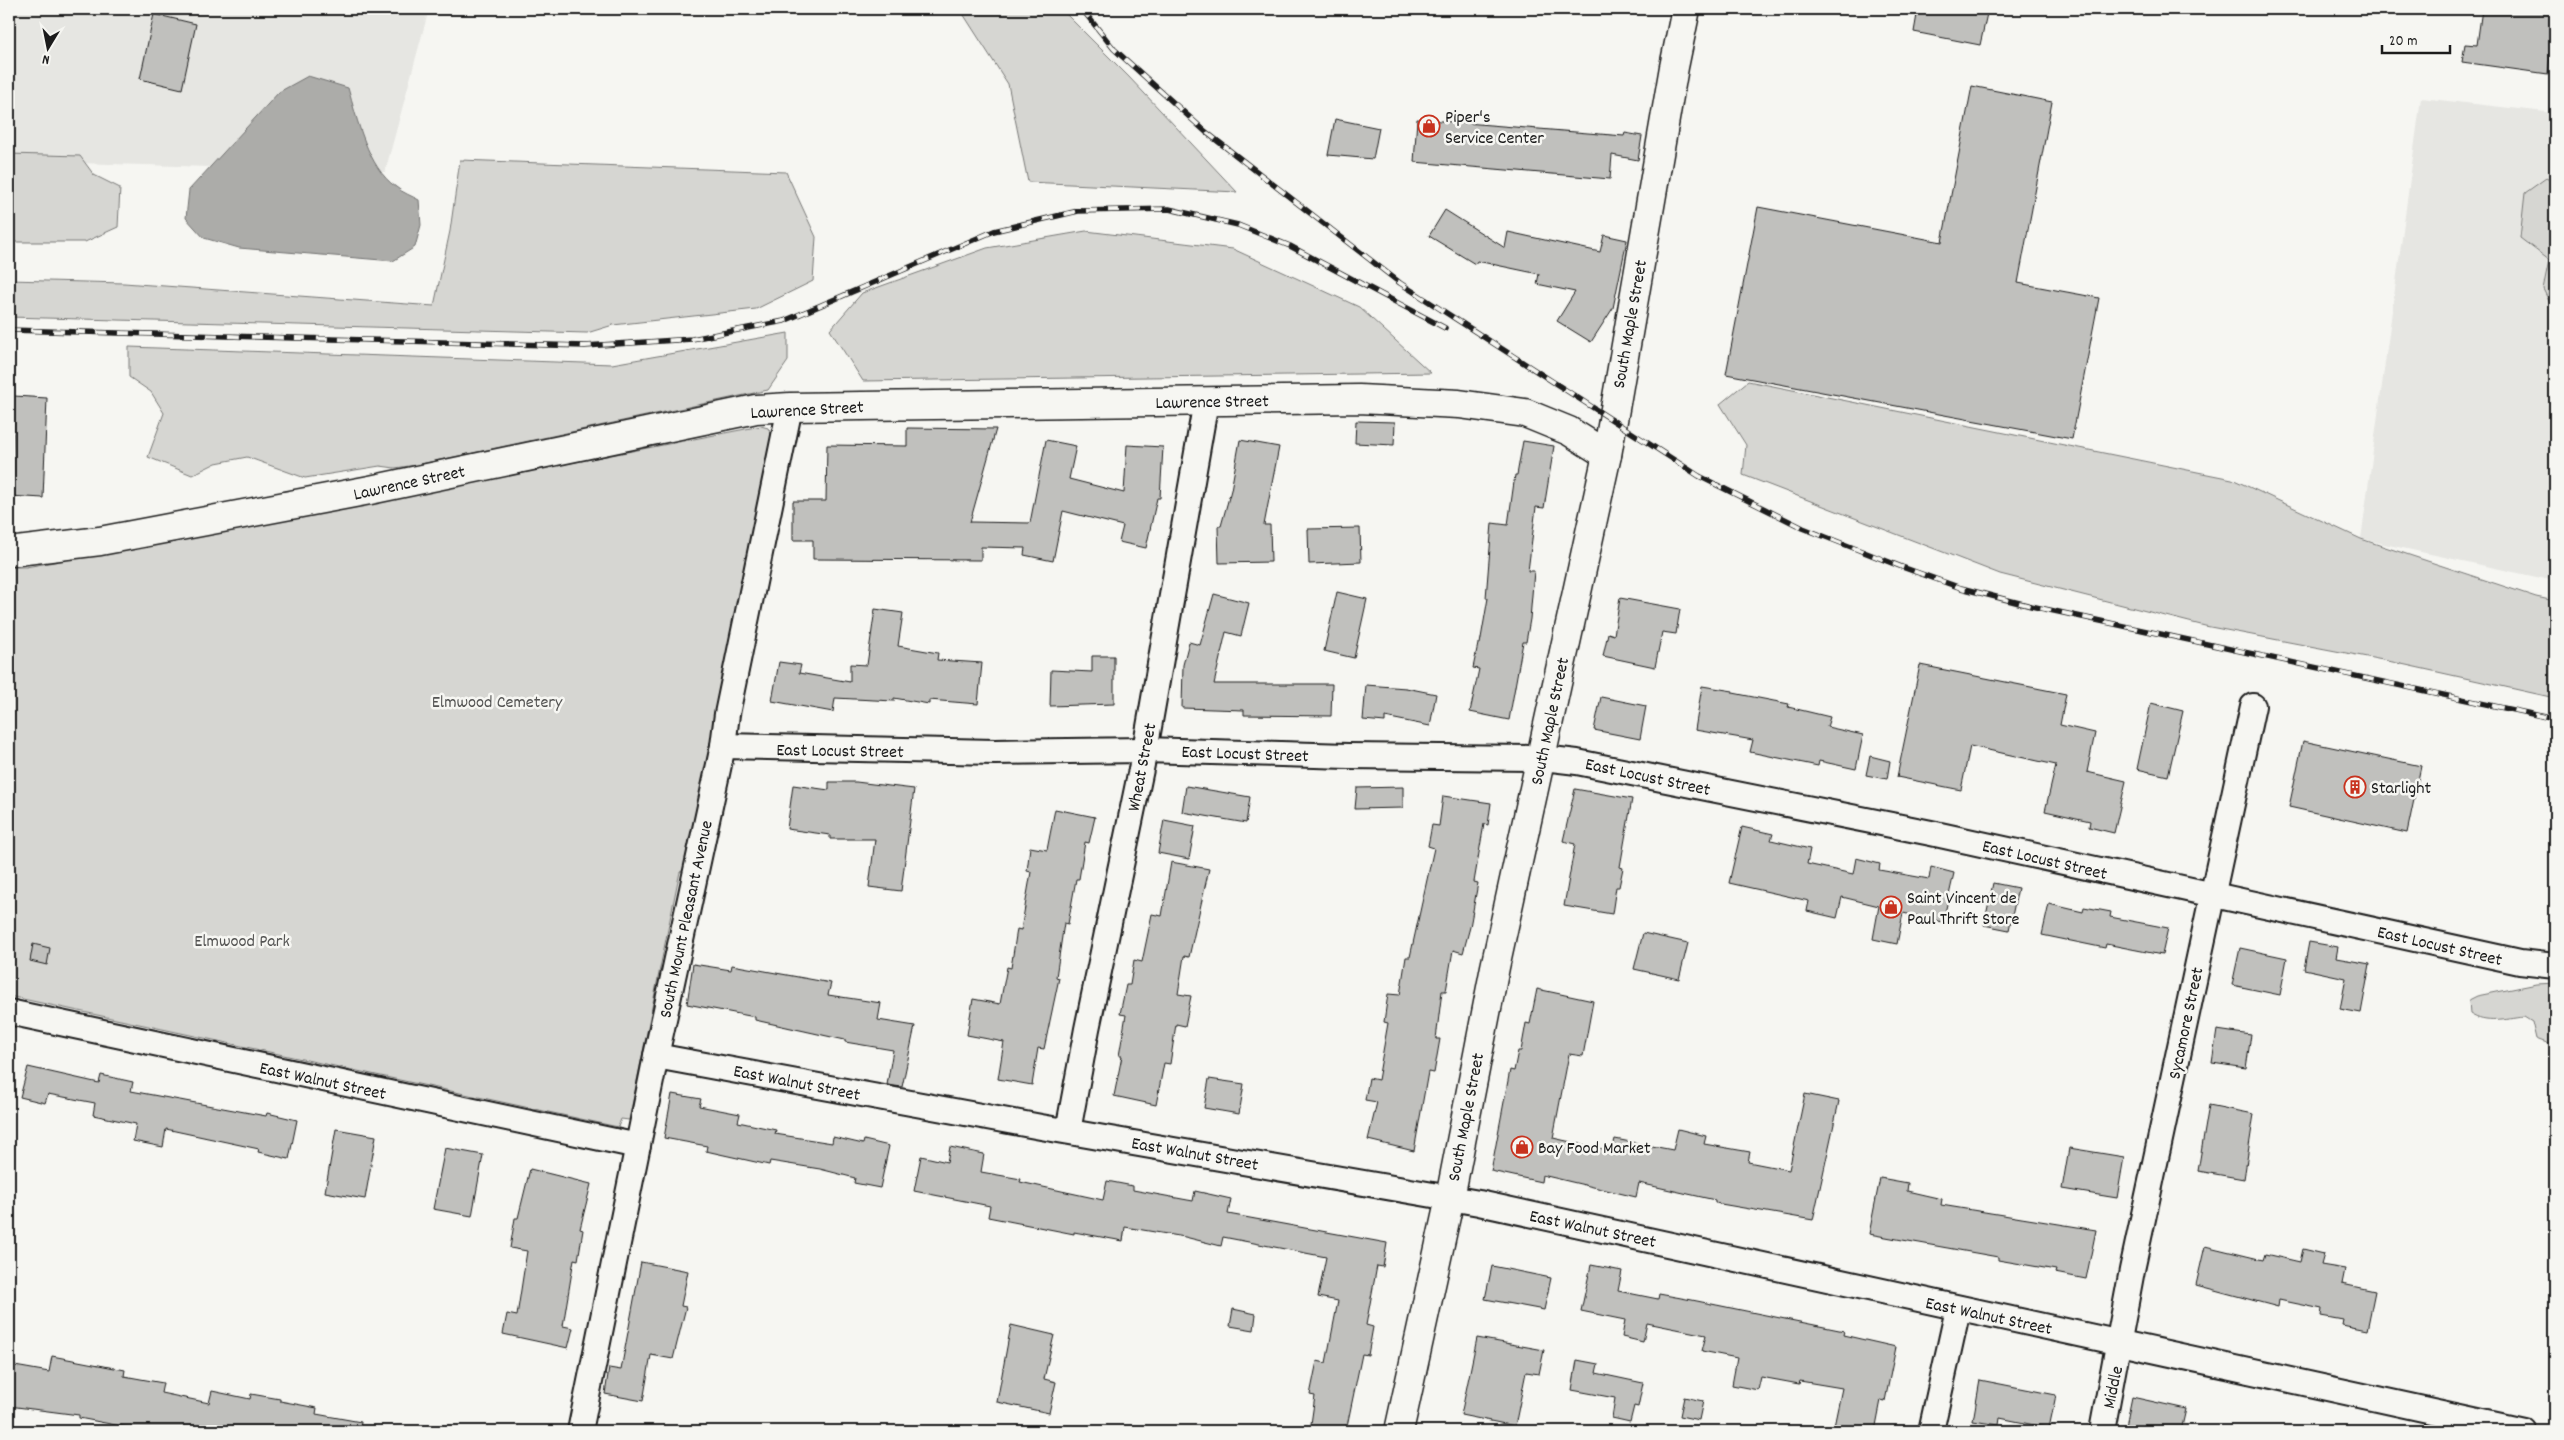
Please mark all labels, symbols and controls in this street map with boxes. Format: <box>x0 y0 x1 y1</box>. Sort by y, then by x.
north arrow <box>22 22 72 72</box>
scale bar <box>2382 22 2449 54</box>
text: 20 m <box>2389 31 2417 53</box>
text: N <box>41 48 51 69</box>
place label: Piper's Service Center <box>1445 106 1544 152</box>
shop icon: Piper's Service Center <box>1417 114 1441 138</box>
street label: South Maple Street <box>1608 258 1655 391</box>
street label: Lawrence Street <box>1155 390 1269 417</box>
street label: Lawrence Street <box>750 396 865 427</box>
street label: Lawrence Street <box>351 460 468 508</box>
street label: South Maple Street <box>1526 655 1577 788</box>
park label: Elmwood Cemetery <box>432 691 563 716</box>
street label: Wheat Street <box>1123 721 1164 814</box>
street label: East Locust Street <box>776 739 904 766</box>
street label: East Locust Street <box>1181 741 1309 770</box>
street label: East Locust Street <box>1583 753 1713 804</box>
building icon: Starlight <box>2343 775 2367 799</box>
place label: Starlight <box>2371 777 2431 802</box>
street label: South Mount Pleasant Avenue <box>654 818 721 1021</box>
street label: East Locust Street <box>1980 835 2110 888</box>
place label: Saint Vincent de Paul Thrift Store <box>1907 887 2020 933</box>
shop icon: Saint Vincent de Paul Thrift Store <box>1879 895 1903 919</box>
street label: East Locust Street <box>2375 921 2505 974</box>
park label: Elmwood Park <box>194 930 290 955</box>
street label: Sycamore Street <box>2163 965 2212 1082</box>
street label: South Maple Street <box>1443 1051 1492 1184</box>
street label: East Walnut Street <box>257 1057 388 1108</box>
street label: East Walnut Street <box>731 1060 862 1109</box>
street label: East Walnut Street <box>1129 1132 1260 1179</box>
shop icon: Bay Food Market <box>1510 1135 1534 1159</box>
place label: Bay Food Market <box>1538 1137 1651 1162</box>
street label: East Walnut Street <box>1527 1205 1658 1256</box>
street label: East Walnut Street <box>1923 1292 2054 1343</box>
street label: Middle <box>2098 1364 2131 1411</box>

